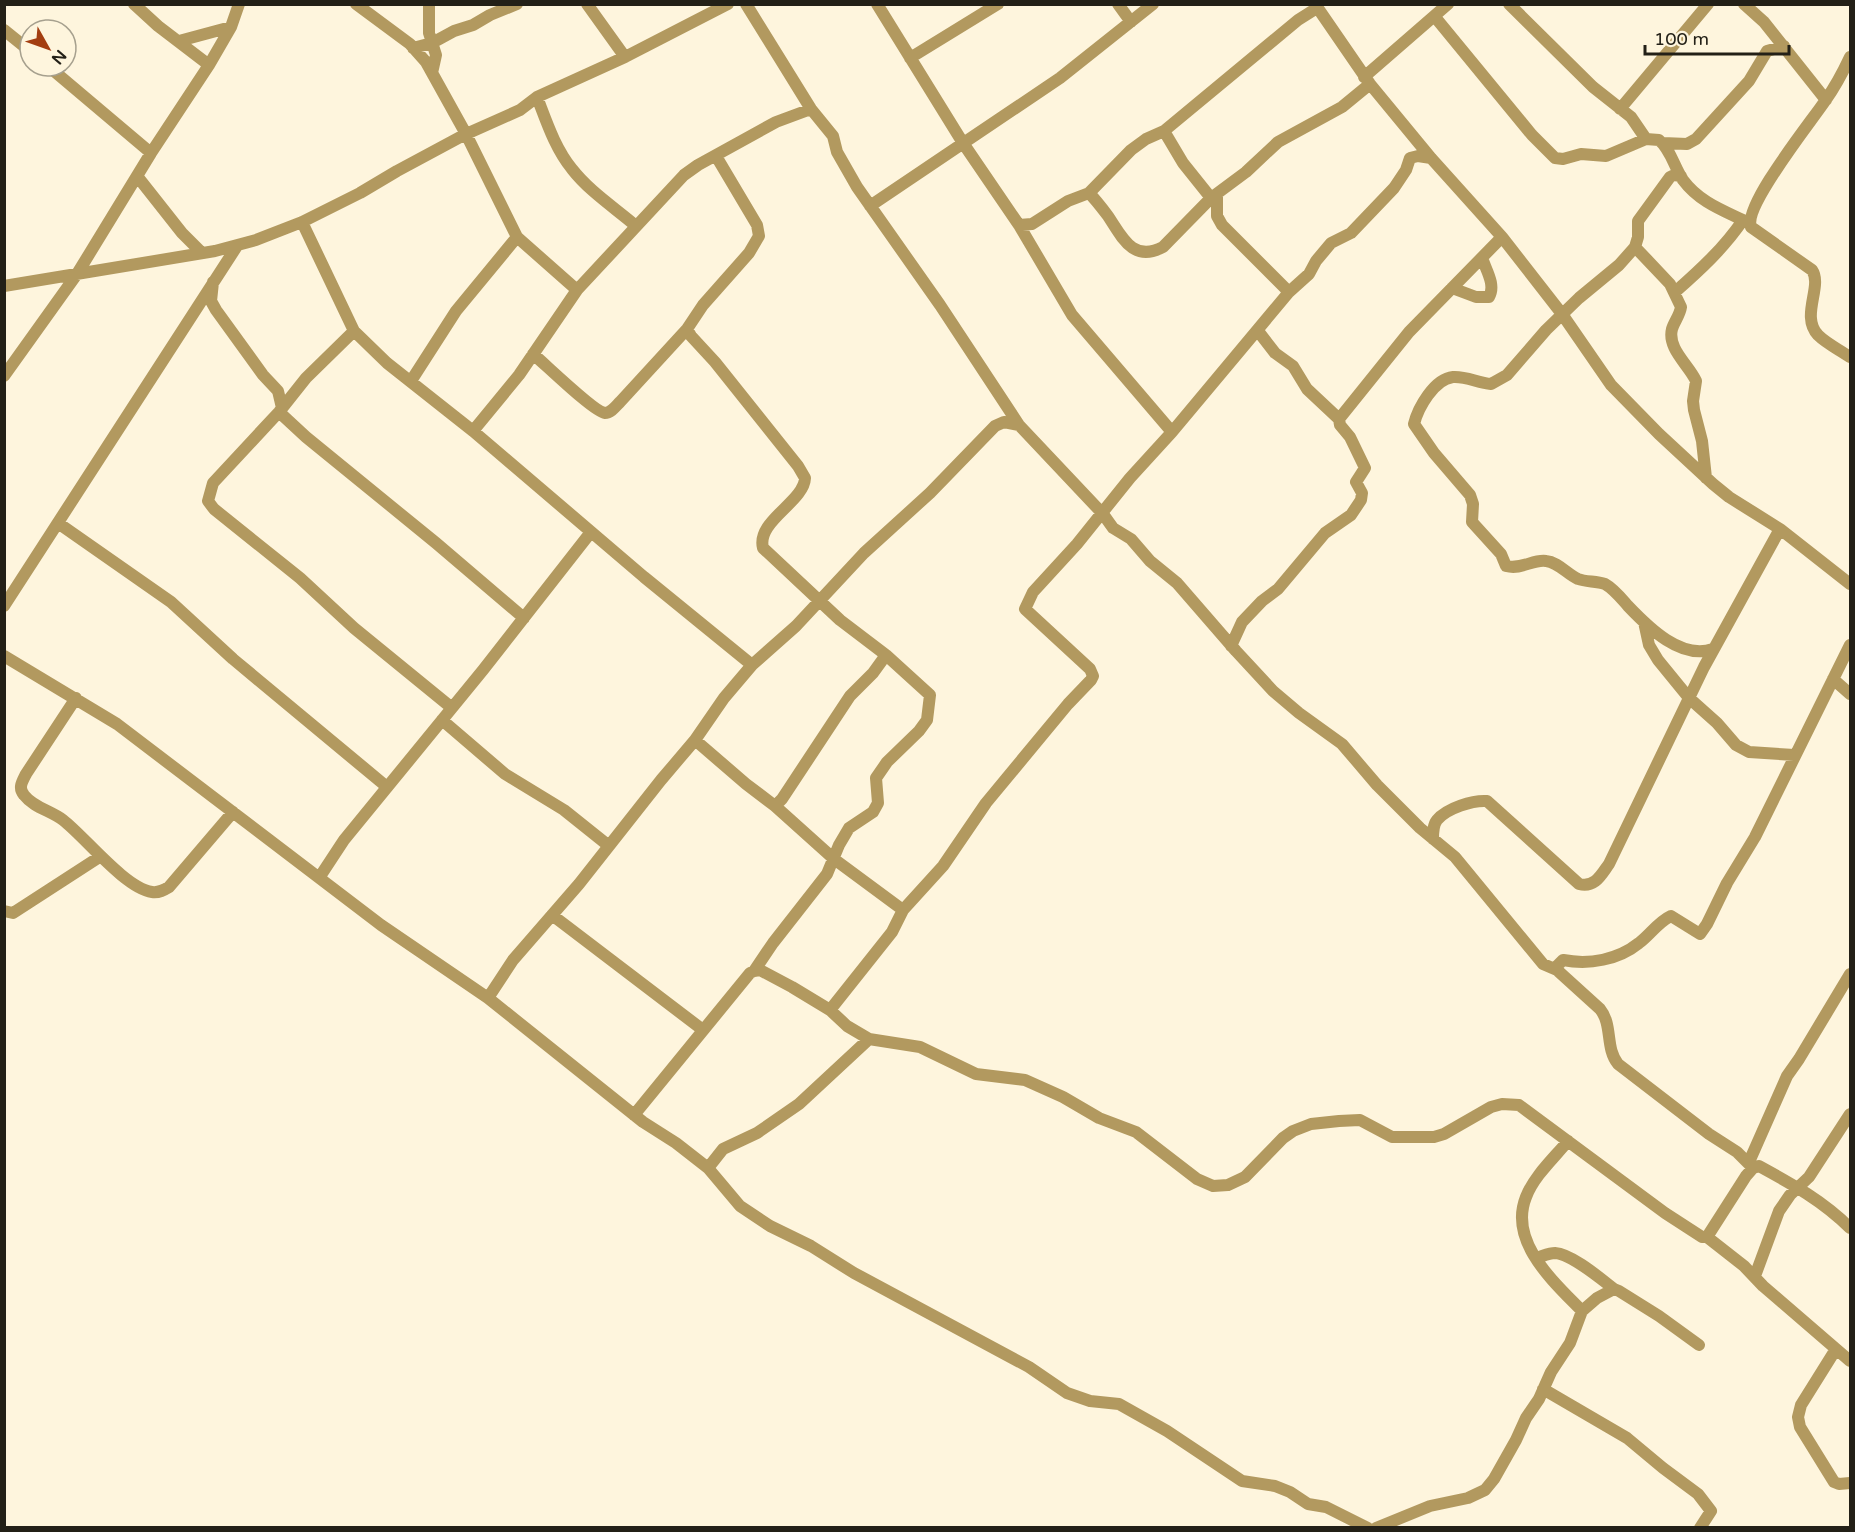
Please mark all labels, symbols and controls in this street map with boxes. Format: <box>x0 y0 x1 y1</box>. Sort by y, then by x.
north arrow <box>18 18 78 78</box>
scale bar <box>1645 18 1789 56</box>
text: 100 m <box>1654 28 1709 50</box>
text: N <box>47 46 71 68</box>

